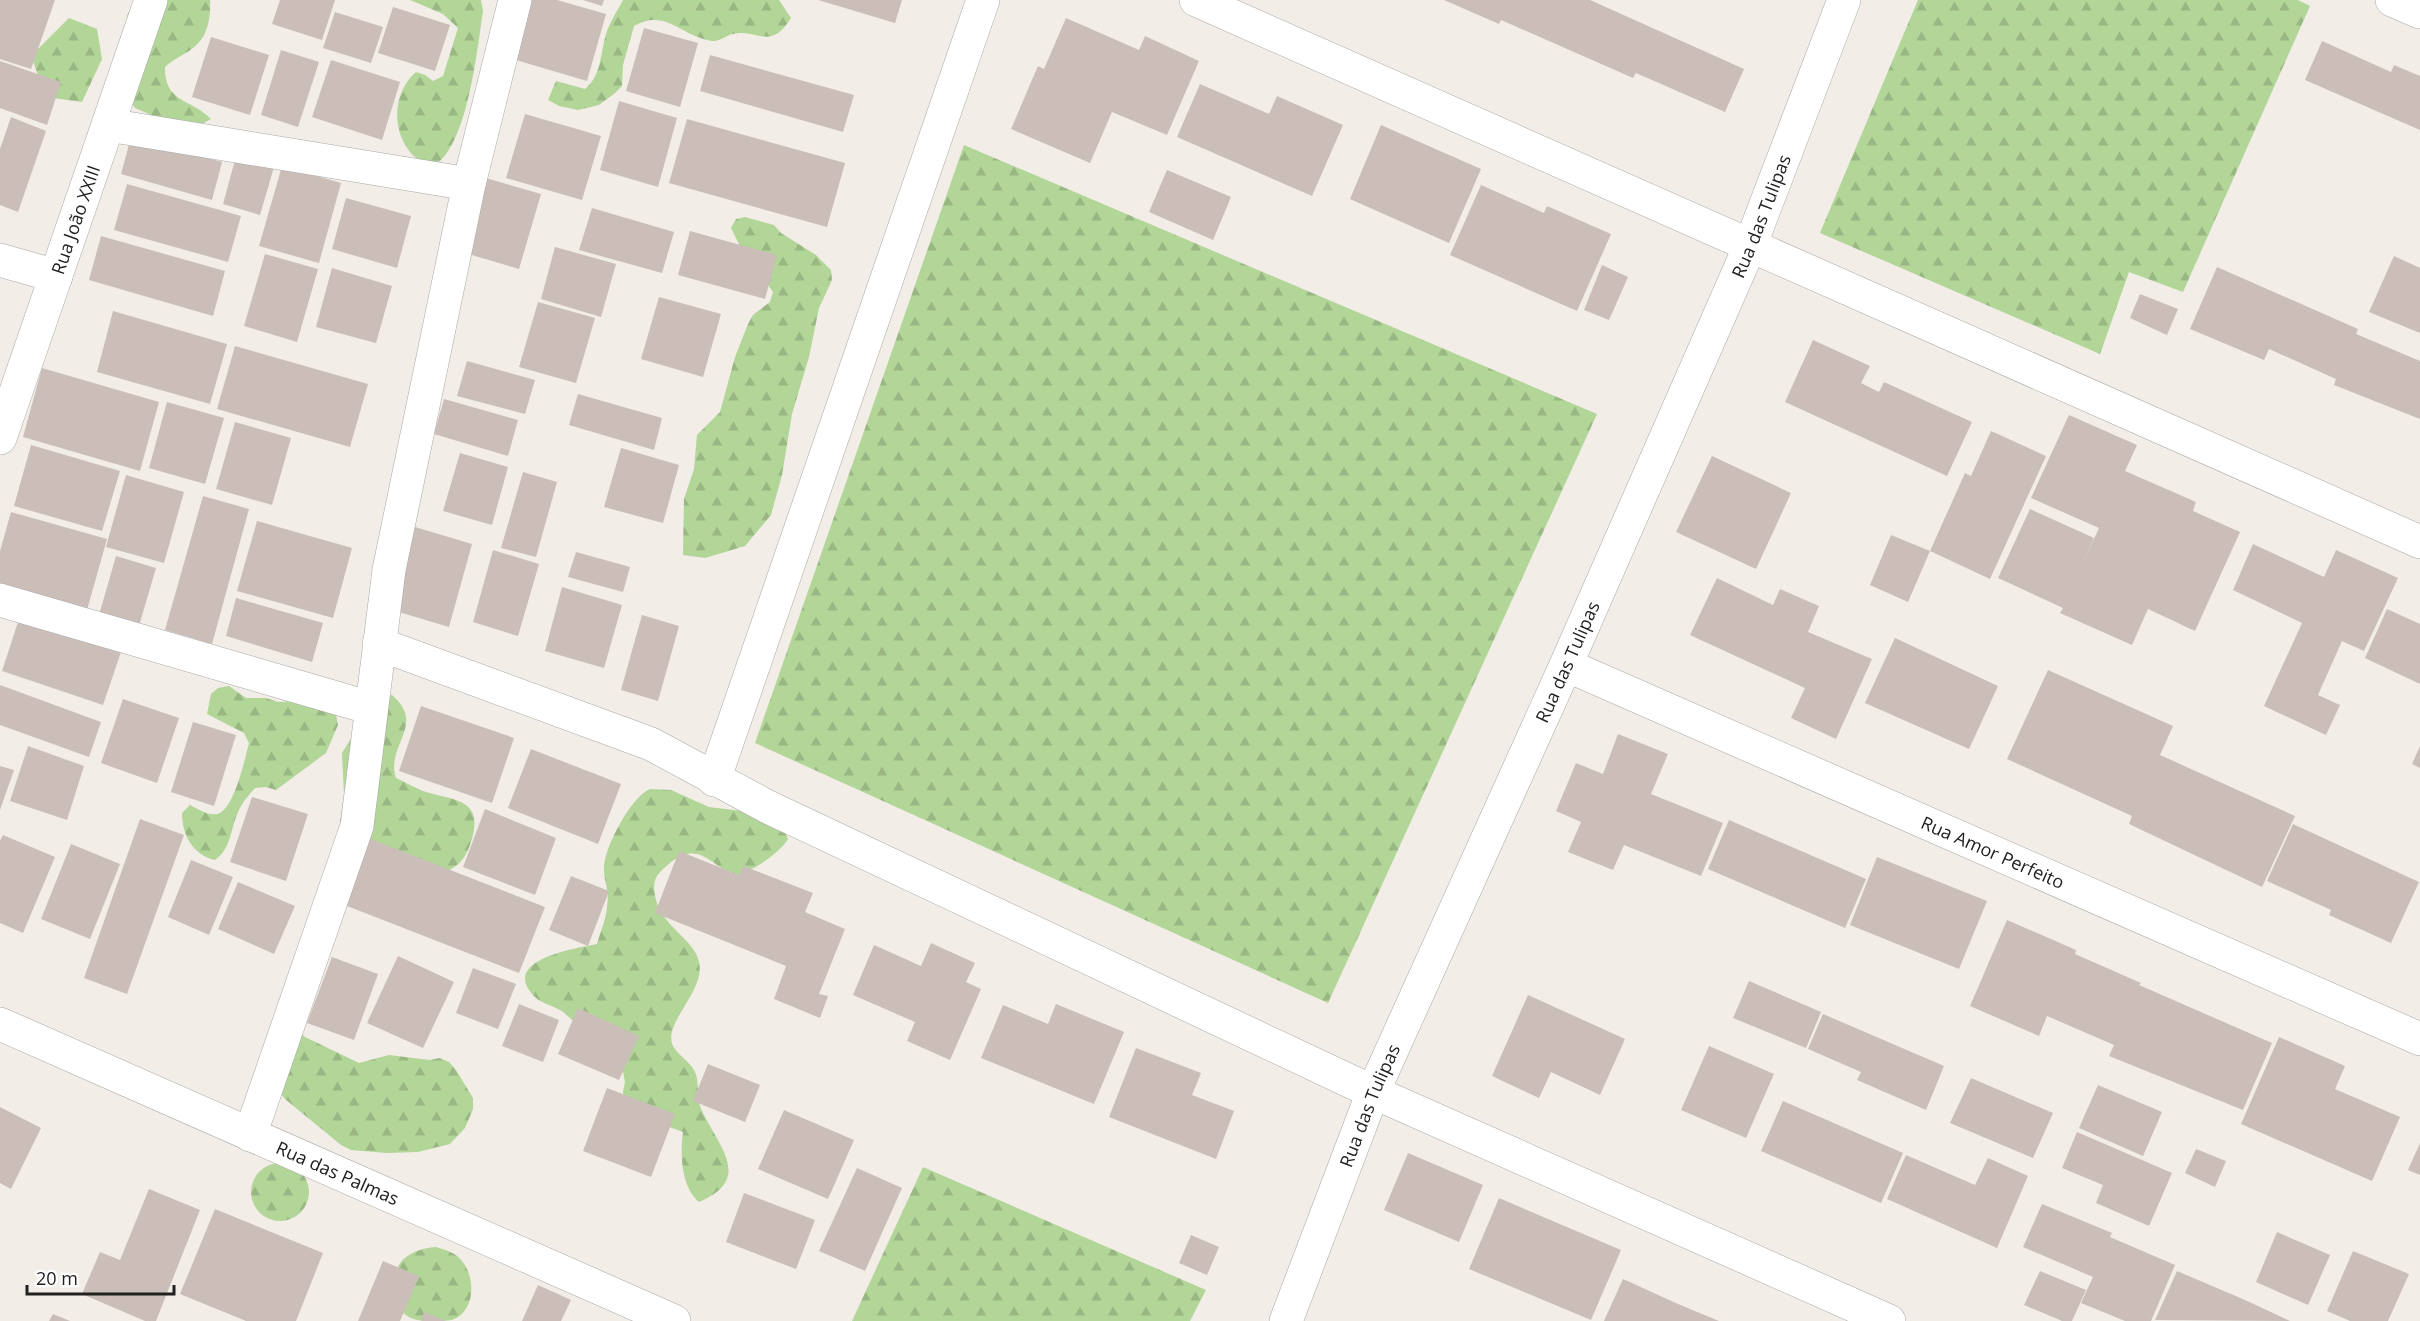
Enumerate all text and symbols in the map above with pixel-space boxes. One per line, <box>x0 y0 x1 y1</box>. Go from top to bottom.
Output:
street label: Rua das Tulipas <box>1726 151 1796 282</box>
street label: Rua João XXIII <box>45 162 105 277</box>
street label: Rua das Tulipas <box>1530 597 1605 726</box>
street label: Rua Amor Perfeito <box>1917 810 2068 894</box>
street label: Rua das Tulipas <box>1334 1040 1405 1170</box>
street label: Rua das Palmas <box>273 1135 403 1210</box>
scale bar <box>27 1258 174 1296</box>
text: 20 m <box>36 1266 78 1290</box>

